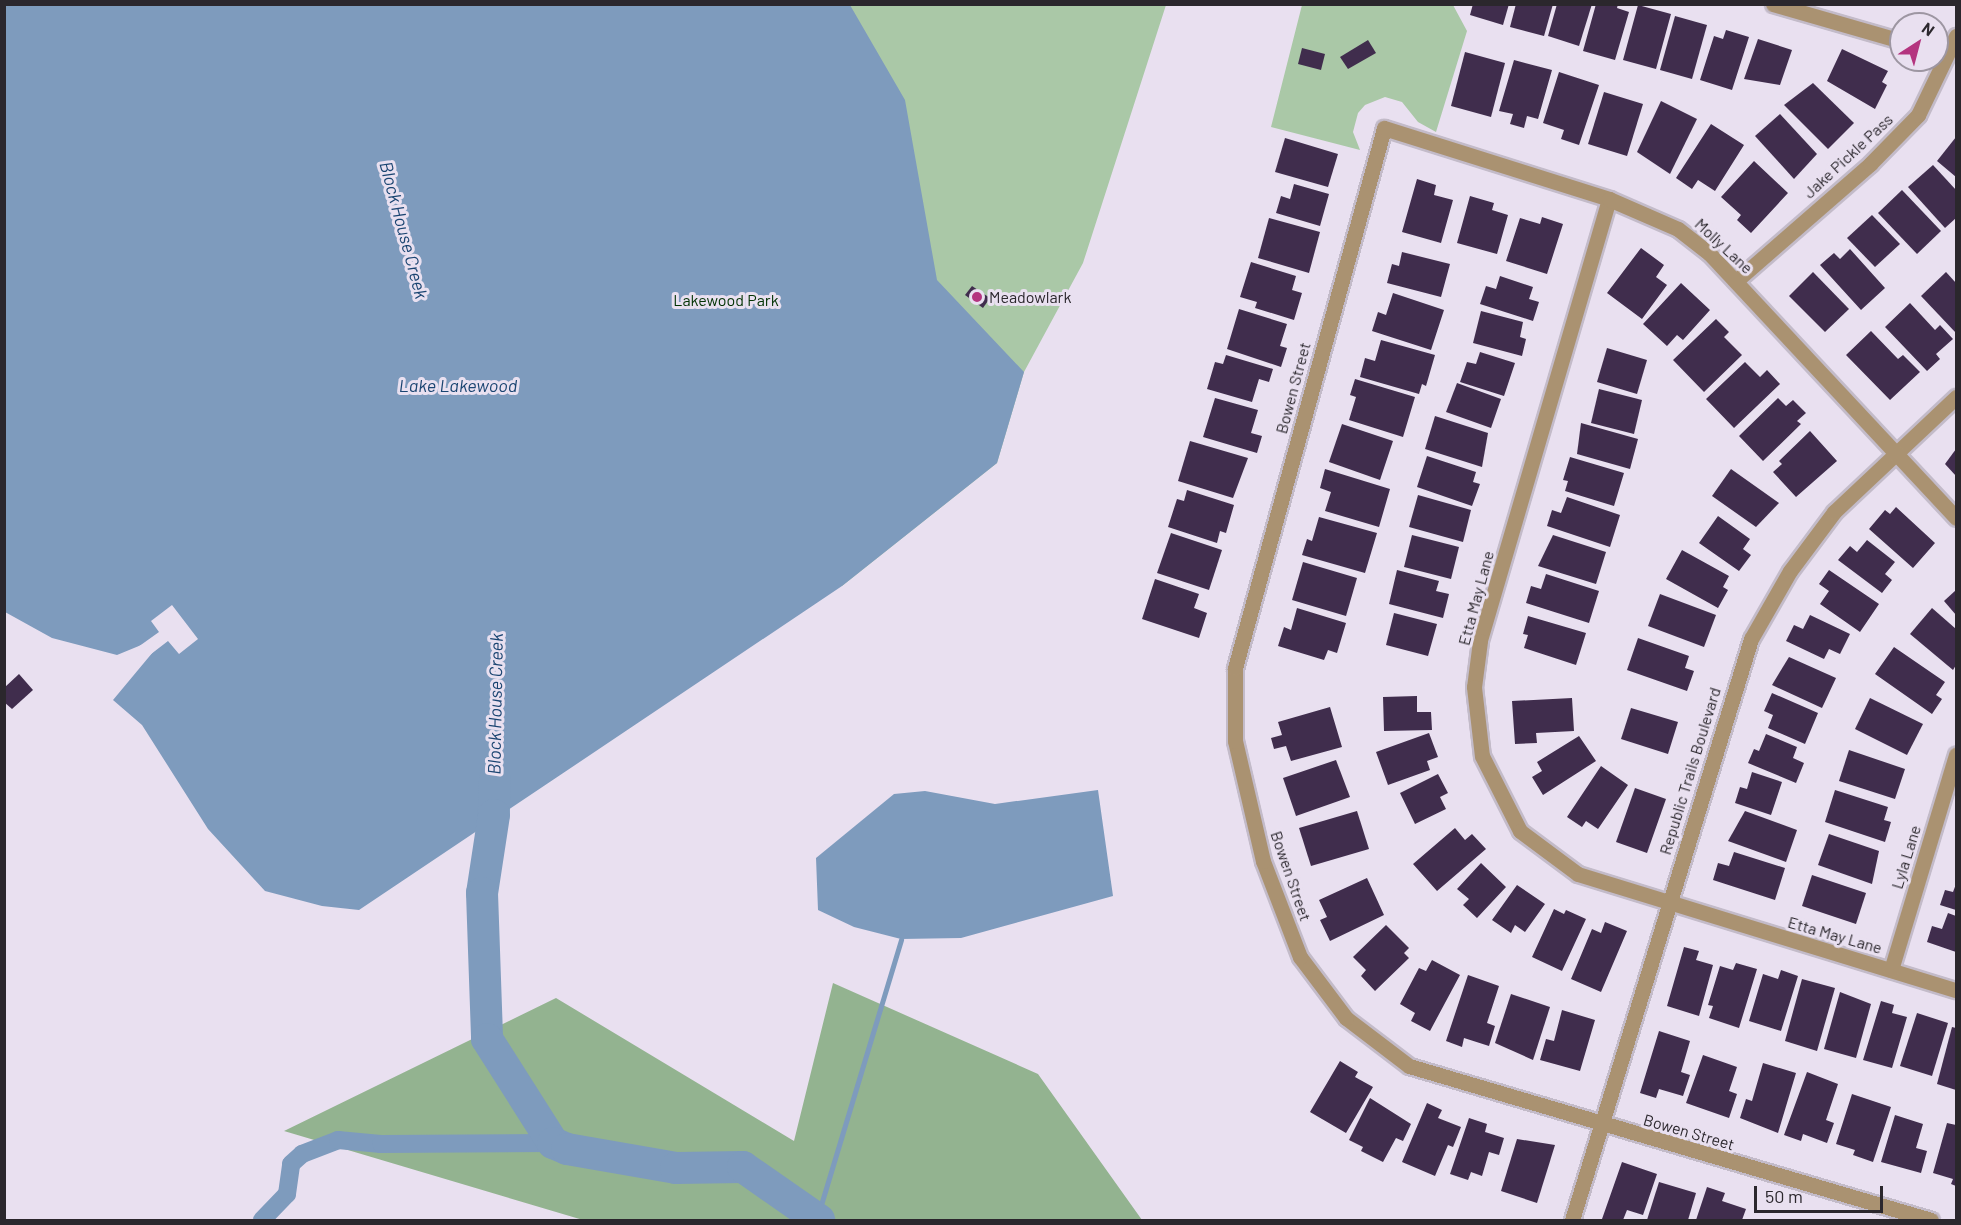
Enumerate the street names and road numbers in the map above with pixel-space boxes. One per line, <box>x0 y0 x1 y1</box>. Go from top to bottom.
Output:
street label: Jake Pickle Pass <box>1799 110 1897 202</box>
street label: Molly Lane <box>1691 214 1757 278</box>
street label: Bowen Street <box>1272 340 1314 436</box>
street label: Etta May Lane <box>1454 549 1498 647</box>
street label: Republic Trails Boulevard <box>1655 685 1725 857</box>
street label: Lyla Lane <box>1887 823 1925 891</box>
street label: Bowen Street <box>1267 829 1315 923</box>
street label: Etta May Lane <box>1786 912 1884 958</box>
street label: Bowen Street <box>1641 1110 1737 1154</box>

